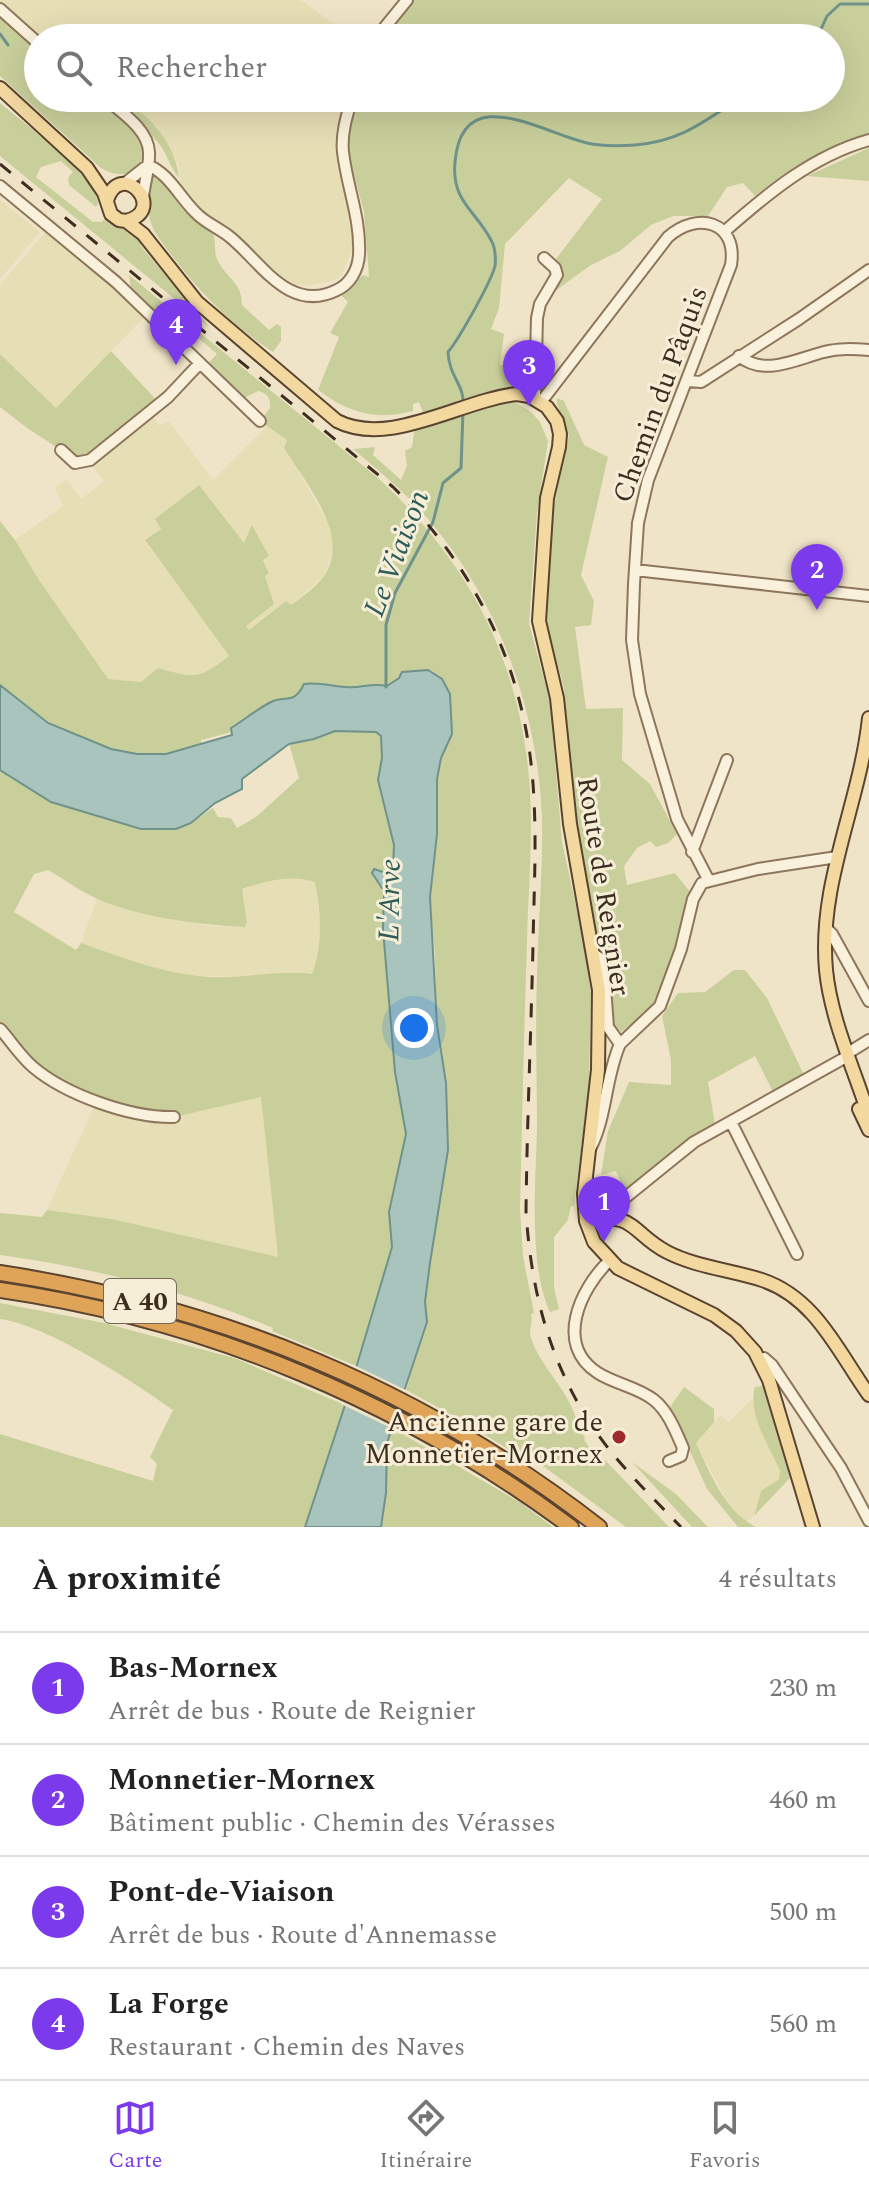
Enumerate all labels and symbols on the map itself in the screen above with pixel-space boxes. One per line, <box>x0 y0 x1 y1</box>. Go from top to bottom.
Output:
street label: Chemin du Pâquis <box>601 280 720 509</box>
pin: 4 <box>150 299 202 365</box>
pin: 3 <box>503 340 555 406</box>
water label: Le Viaison <box>352 483 442 623</box>
pin: 2 <box>791 544 843 610</box>
street label: Route de Reignier <box>565 774 642 999</box>
water label: L'Arve <box>366 858 414 942</box>
your location <box>394 1008 434 1048</box>
pin: 1 <box>578 1176 630 1242</box>
road number: A 40 <box>104 1279 176 1323</box>
place label: Ancienne gare de Monnetier-Mornex <box>365 1401 603 1476</box>
marker: Ancienne gare de Monnetier-Mornex <box>610 1428 628 1446</box>

